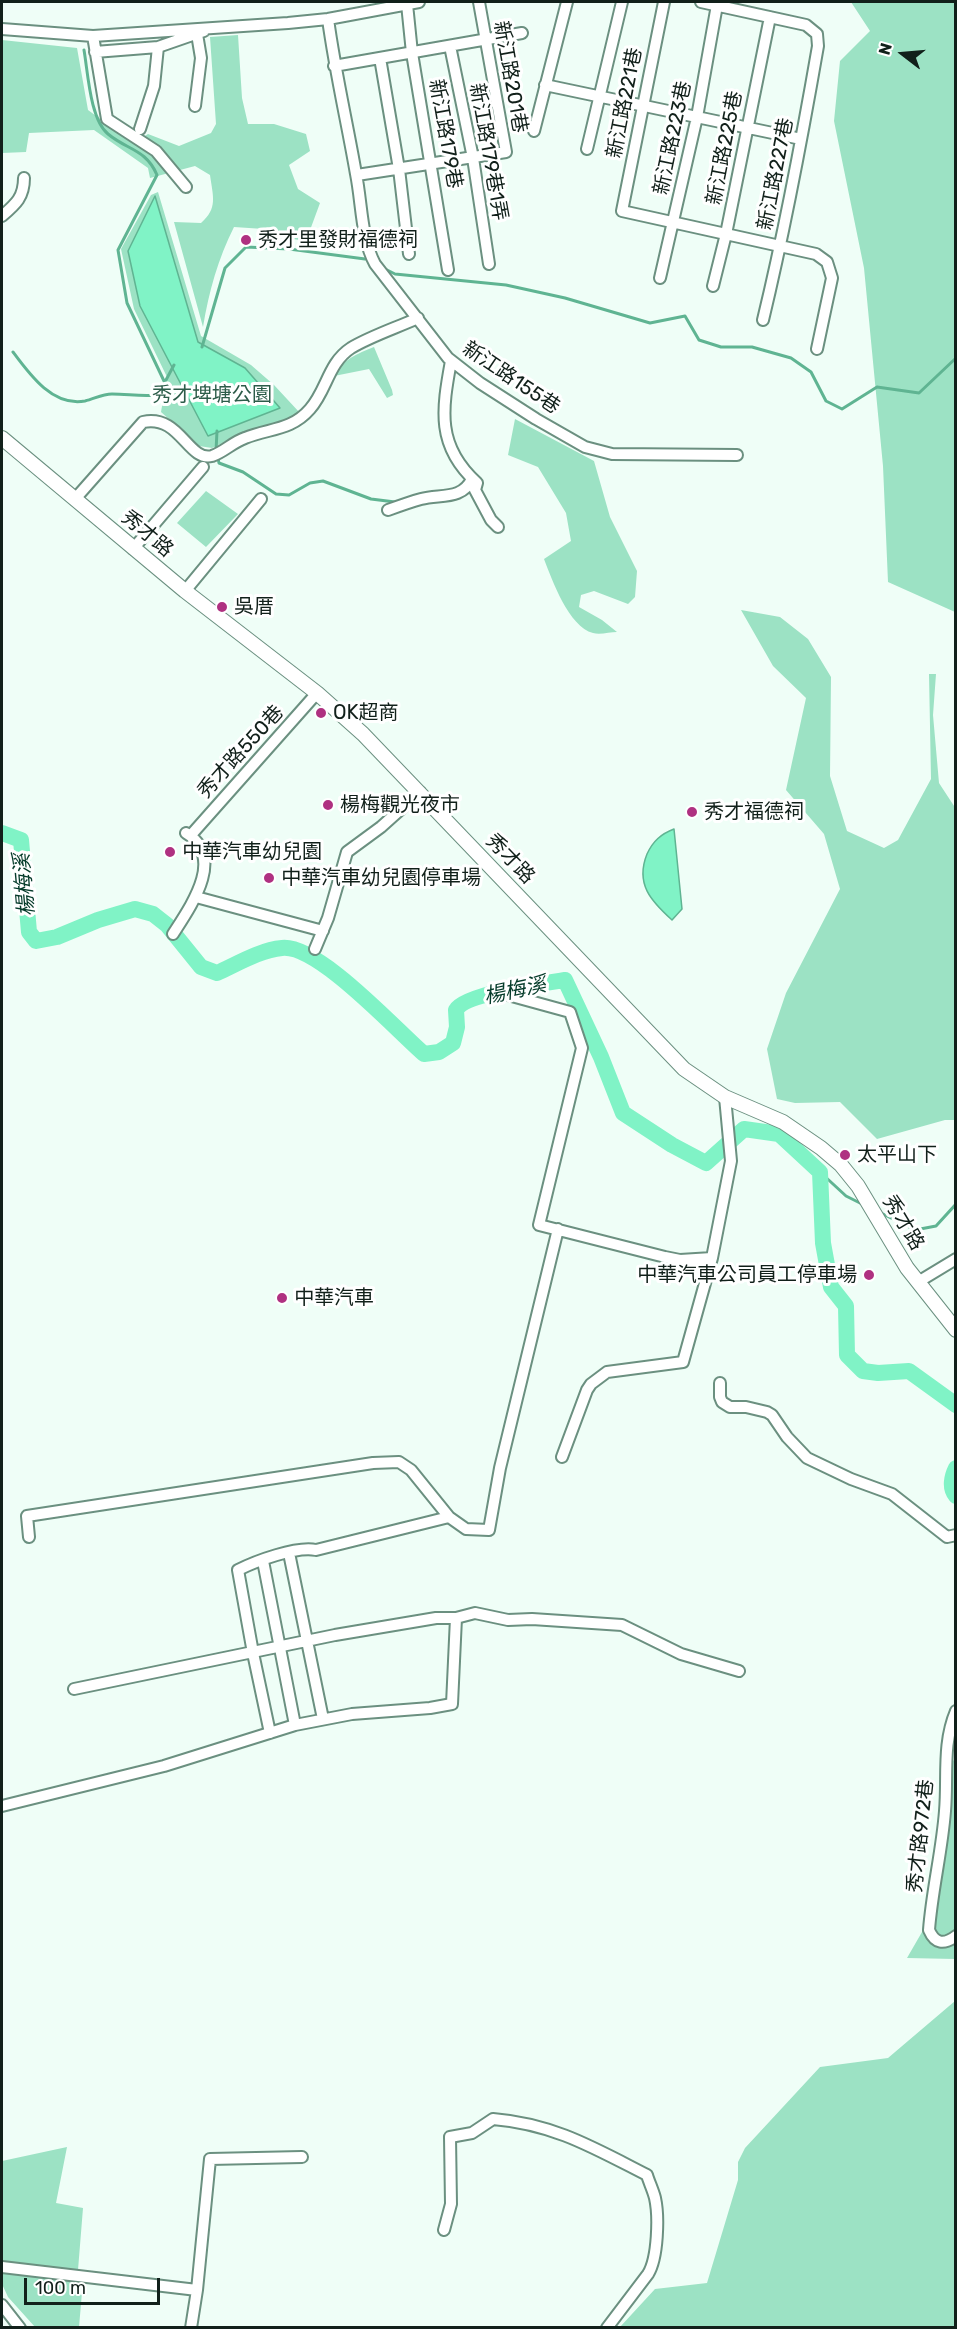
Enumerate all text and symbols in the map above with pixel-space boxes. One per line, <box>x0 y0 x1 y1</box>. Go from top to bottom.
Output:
street label: 新江路201巷 <box>488 19 532 135</box>
north arrow <box>873 24 933 84</box>
text: N <box>874 41 896 57</box>
street label: 新江路221巷 <box>603 46 647 160</box>
street label: 新江路179巷 <box>424 77 466 191</box>
street label: 新江路223巷 <box>649 79 697 197</box>
street label: 新江路179巷1弄 <box>464 81 512 223</box>
street label: 新江路225巷 <box>702 89 748 207</box>
street label: 新江路227巷 <box>753 116 799 232</box>
place label: 秀才里發財福德祠 <box>258 228 418 252</box>
marker: 秀才里發財福德祠 <box>239 233 253 247</box>
street label: 新江路155巷 <box>458 337 564 419</box>
park label: 秀才埤塘公園 <box>152 383 272 407</box>
street label: 秀才路 <box>116 506 178 562</box>
place label: 吳厝 <box>234 595 274 619</box>
marker: 吳厝 <box>215 600 229 614</box>
street label: 秀才路550巷 <box>193 701 289 803</box>
place label: OK超商 <box>333 701 399 725</box>
marker: OK超商 <box>314 706 328 720</box>
place label: 楊梅觀光夜市 <box>340 793 460 817</box>
marker: 楊梅觀光夜市 <box>321 798 335 812</box>
place label: 秀才福德祠 <box>704 800 804 824</box>
marker: 秀才福德祠 <box>685 805 699 819</box>
street label: 秀才路 <box>481 829 539 889</box>
place label: 中華汽車幼兒園 <box>182 840 322 864</box>
marker: 中華汽車幼兒園 <box>163 845 177 859</box>
water label: 楊梅溪 <box>10 853 40 917</box>
place label: 中華汽車幼兒園停車場 <box>281 866 481 890</box>
marker: 中華汽車幼兒園停車場 <box>262 871 276 885</box>
water label: 楊梅溪 <box>482 972 548 1010</box>
place label: 太平山下 <box>857 1143 937 1167</box>
marker: 太平山下 <box>838 1148 852 1162</box>
street label: 秀才路 <box>877 1191 929 1255</box>
place label: 中華汽車公司員工停車場 <box>637 1263 857 1287</box>
marker: 中華汽車公司員工停車場 <box>862 1268 876 1282</box>
place label: 中華汽車 <box>294 1286 374 1310</box>
marker: 中華汽車 <box>275 1291 289 1305</box>
street label: 秀才路972巷 <box>903 1778 939 1894</box>
scale bar <box>27 2266 164 2304</box>
text: 100 m <box>35 2277 86 2299</box>

